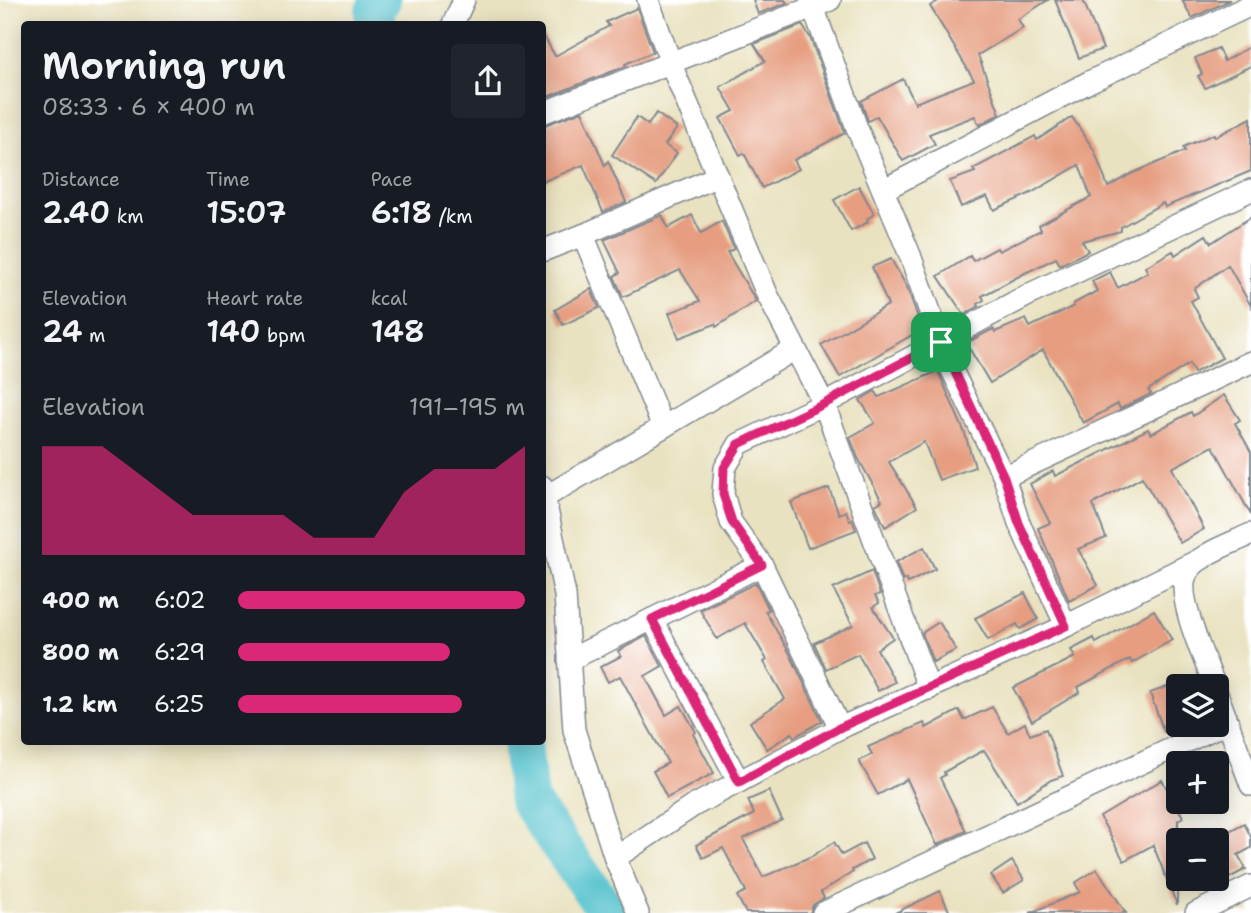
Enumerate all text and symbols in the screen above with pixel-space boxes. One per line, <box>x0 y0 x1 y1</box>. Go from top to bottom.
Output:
text: Morning run <box>42 40 286 91</box>
button: share <box>451 44 525 118</box>
text: 08:33 · 6 × 400 m <box>42 92 255 122</box>
text: Distance <box>42 167 120 192</box>
text: Time <box>206 167 250 192</box>
text: Pace <box>371 167 412 192</box>
text: 2.40 <box>42 192 110 233</box>
text: 15:07 <box>206 192 287 233</box>
text: 6:18 <box>371 192 432 233</box>
text: km <box>110 204 144 229</box>
text: /km <box>432 204 473 229</box>
text: Elevation <box>42 286 127 311</box>
text: Heart rate <box>206 286 303 311</box>
text: kcal <box>371 286 408 311</box>
text: 24 <box>42 311 83 352</box>
text: 140 <box>206 311 261 352</box>
text: 148 <box>371 311 425 352</box>
pin <box>911 312 971 372</box>
text: m <box>83 323 105 348</box>
text: bpm <box>261 323 305 348</box>
icon: arrive <box>922 323 960 361</box>
text: Elevation <box>42 392 145 422</box>
text: 191–195 m <box>409 392 525 422</box>
text: 400 m <box>42 585 119 615</box>
text: 6:02 <box>154 585 206 615</box>
text: 800 m <box>42 637 119 667</box>
text: 6:29 <box>154 637 205 667</box>
map controls <box>1166 674 1229 891</box>
button: layers <box>1166 674 1229 737</box>
text: 1.2 km <box>42 689 118 719</box>
text: 6:25 <box>154 689 204 719</box>
button: + <box>1166 751 1229 814</box>
button: − <box>1166 828 1229 891</box>

